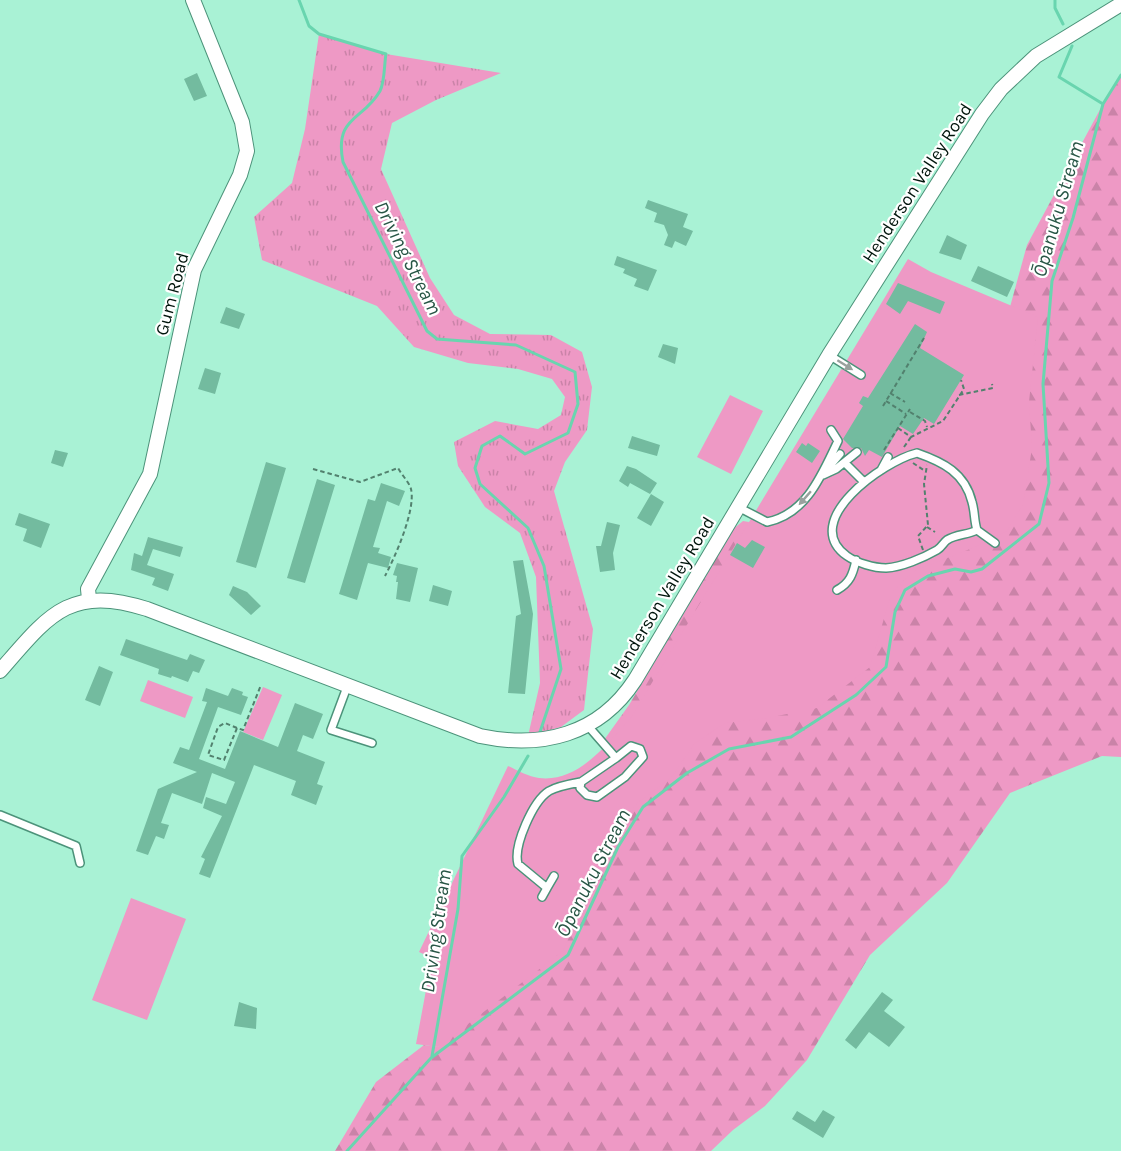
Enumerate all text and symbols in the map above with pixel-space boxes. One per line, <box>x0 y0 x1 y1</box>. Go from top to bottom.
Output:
street label: Henderson Valley Road <box>857 99 977 267</box>
water label: Ōpanuku Stream <box>1028 138 1088 280</box>
water label: Driving Stream <box>369 197 447 319</box>
street label: Gum Road <box>150 250 194 338</box>
one-way arrow <box>837 359 853 370</box>
one-way arrow <box>799 490 812 505</box>
street label: Henderson Valley Road <box>605 513 719 683</box>
water label: Ōpanuku Stream <box>551 805 635 941</box>
water label: Driving Stream <box>416 868 456 994</box>

